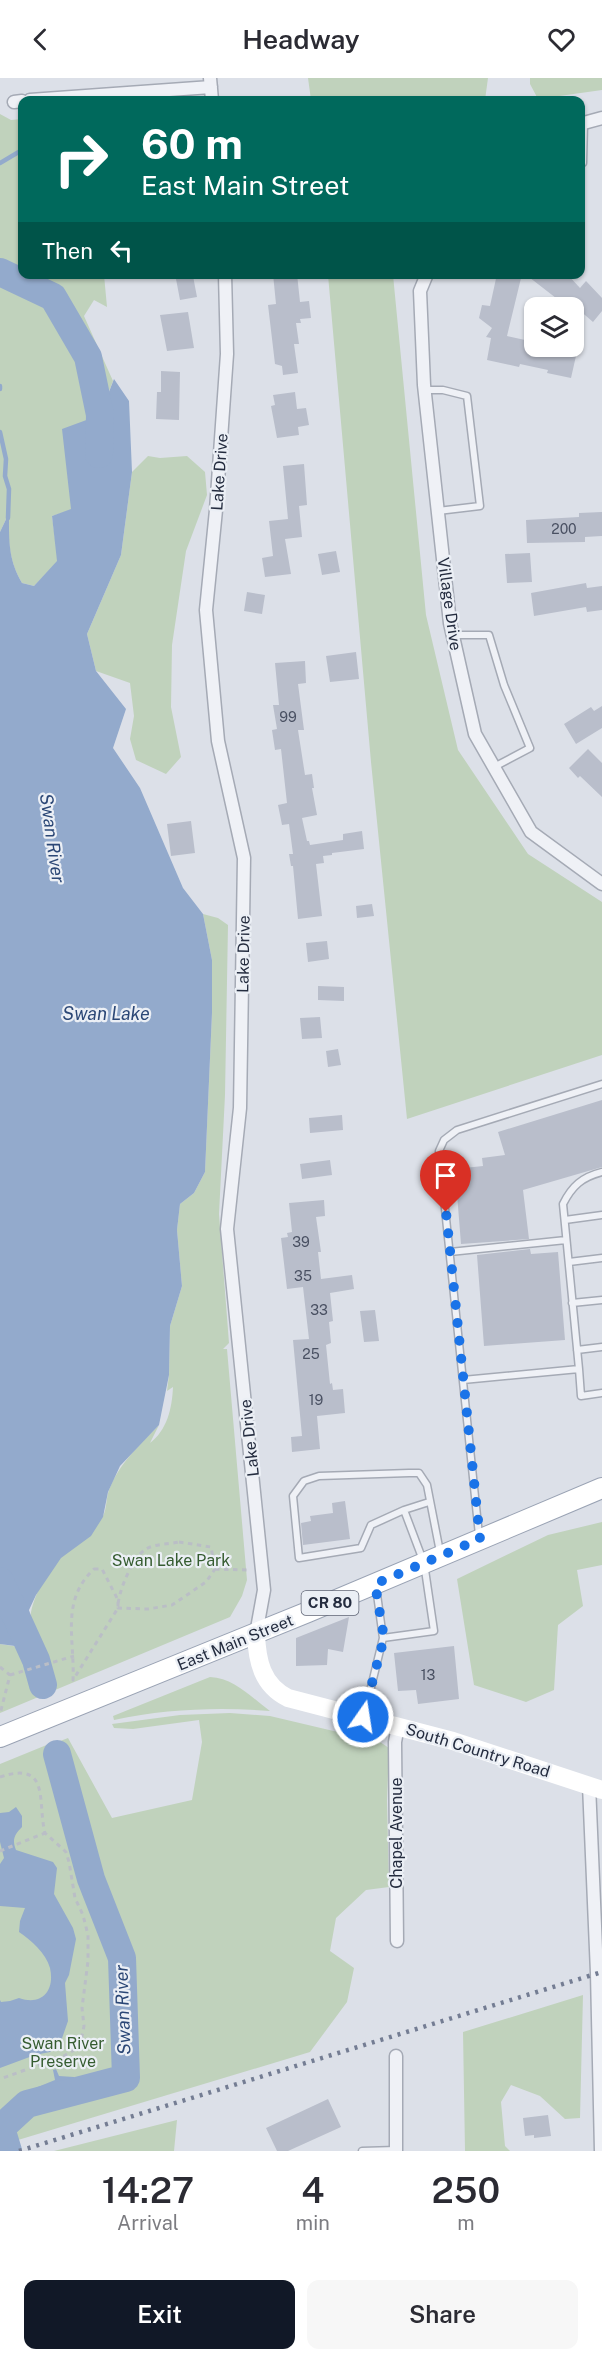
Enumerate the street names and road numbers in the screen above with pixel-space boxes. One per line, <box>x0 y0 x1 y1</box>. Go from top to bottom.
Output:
street label: Lake Drive <box>207 433 232 511</box>
street label: Village Drive <box>434 556 465 652</box>
street label: Lake Drive <box>233 915 254 993</box>
street label: Lake Drive <box>236 1398 263 1478</box>
road number: CR 80 <box>302 1591 358 1615</box>
street label: East Main Street <box>174 1611 296 1674</box>
street label: South Country Road <box>404 1720 552 1781</box>
street label: Chapel Avenue <box>387 1777 406 1889</box>

